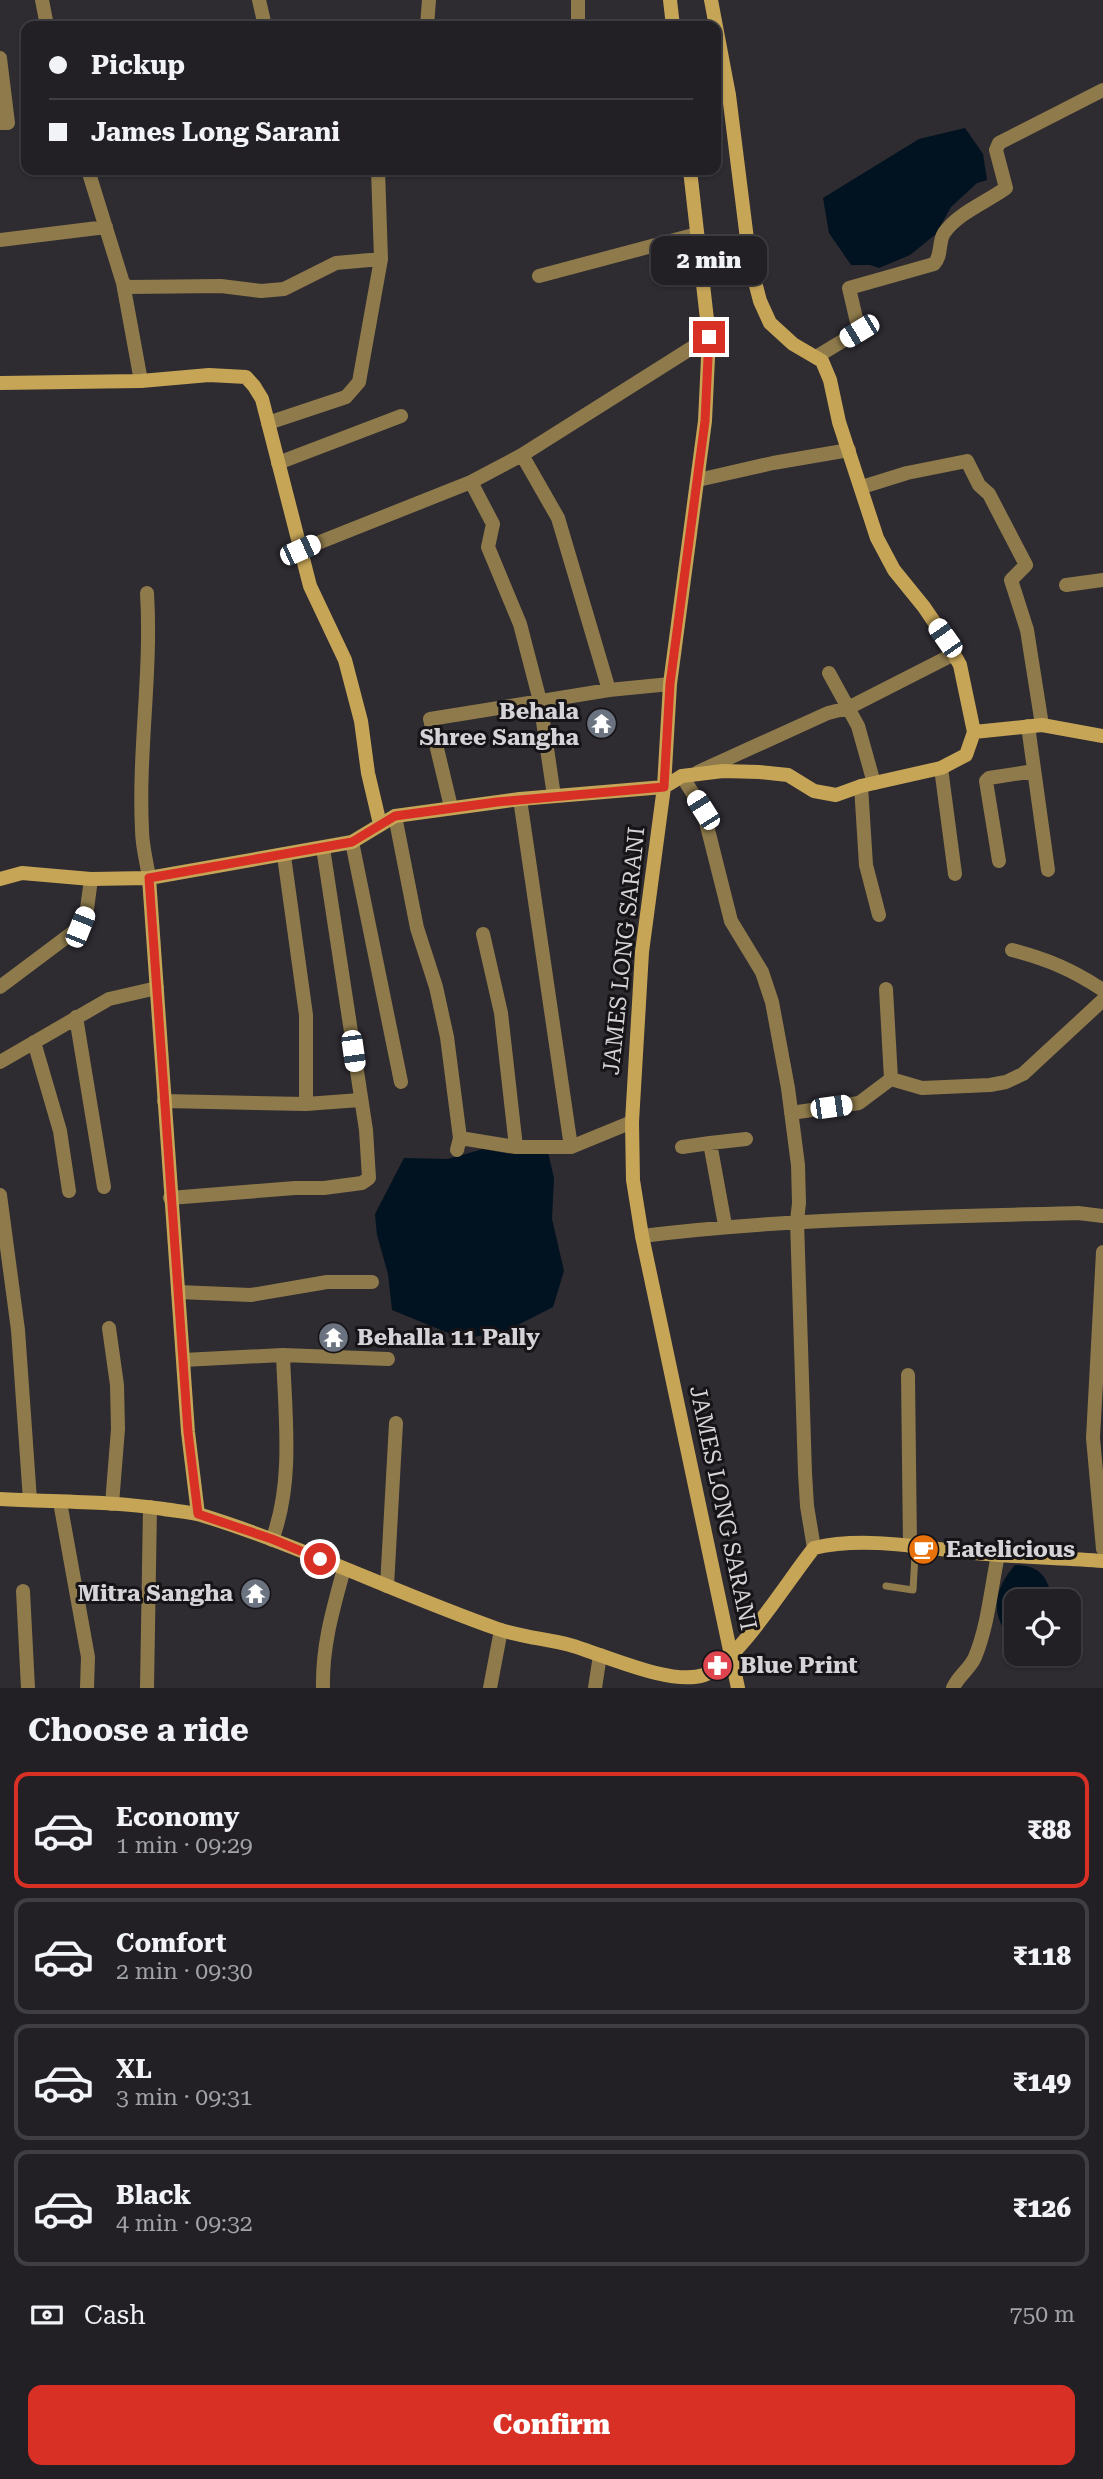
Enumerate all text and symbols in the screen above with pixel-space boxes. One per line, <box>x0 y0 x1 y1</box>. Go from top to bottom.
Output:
text: Pickup <box>91 50 185 80</box>
text: James Long Sarani <box>91 117 340 147</box>
callout: 2 min <box>651 236 767 284</box>
text: 2 min <box>677 247 741 274</box>
car <box>836 311 883 351</box>
route end <box>693 321 725 353</box>
car <box>277 532 324 568</box>
car <box>925 615 966 661</box>
place label: Behala Shree Sangha <box>419 698 579 751</box>
temple icon: Behala Shree Sangha <box>585 707 619 741</box>
car <box>683 787 724 833</box>
street label: JAMES LONG SARANI <box>598 826 650 1076</box>
car <box>63 904 98 950</box>
car <box>340 1029 367 1073</box>
car <box>809 1094 854 1120</box>
temple icon: Behalla 11 Pally <box>317 1320 351 1354</box>
place label: Behalla 11 Pally <box>357 1324 540 1351</box>
street label: JAMES LONG SARANI <box>684 1383 762 1633</box>
cafe icon: Eatelicious <box>906 1532 940 1566</box>
place label: Eatelicious <box>946 1536 1075 1563</box>
route start <box>304 1543 336 1575</box>
temple icon: Mitra Sangha <box>239 1576 273 1610</box>
place label: Mitra Sangha <box>78 1580 233 1607</box>
map controls <box>1004 1589 1081 1666</box>
button: locate <box>1004 1589 1081 1666</box>
pharmacy icon: Blue Print <box>700 1648 734 1682</box>
place label: Blue Print <box>740 1652 858 1679</box>
text: Choose a ride <box>28 1711 249 1749</box>
icon: car <box>32 1799 95 1862</box>
text: Economy <box>116 1802 239 1832</box>
text: ₹88 <box>1027 1815 1071 1845</box>
text: 1 min · 09:29 <box>116 1832 253 1859</box>
icon: car <box>32 1925 95 1988</box>
text: Comfort <box>116 1928 226 1958</box>
text: ₹118 <box>1013 1941 1071 1971</box>
text: 2 min · 09:30 <box>116 1958 253 1985</box>
icon: car <box>32 2051 95 2114</box>
text: XL <box>116 2054 152 2084</box>
text: ₹149 <box>1013 2067 1071 2097</box>
text: 3 min · 09:31 <box>116 2084 253 2111</box>
icon: car <box>32 2177 95 2240</box>
text: Black <box>116 2180 191 2210</box>
text: ₹126 <box>1013 2193 1071 2223</box>
text: 4 min · 09:32 <box>116 2210 253 2237</box>
icon: cash <box>28 2296 66 2334</box>
text: Cash <box>84 2300 146 2330</box>
text: 750 m <box>1010 2301 1075 2328</box>
button: Confirm <box>28 2385 1075 2465</box>

